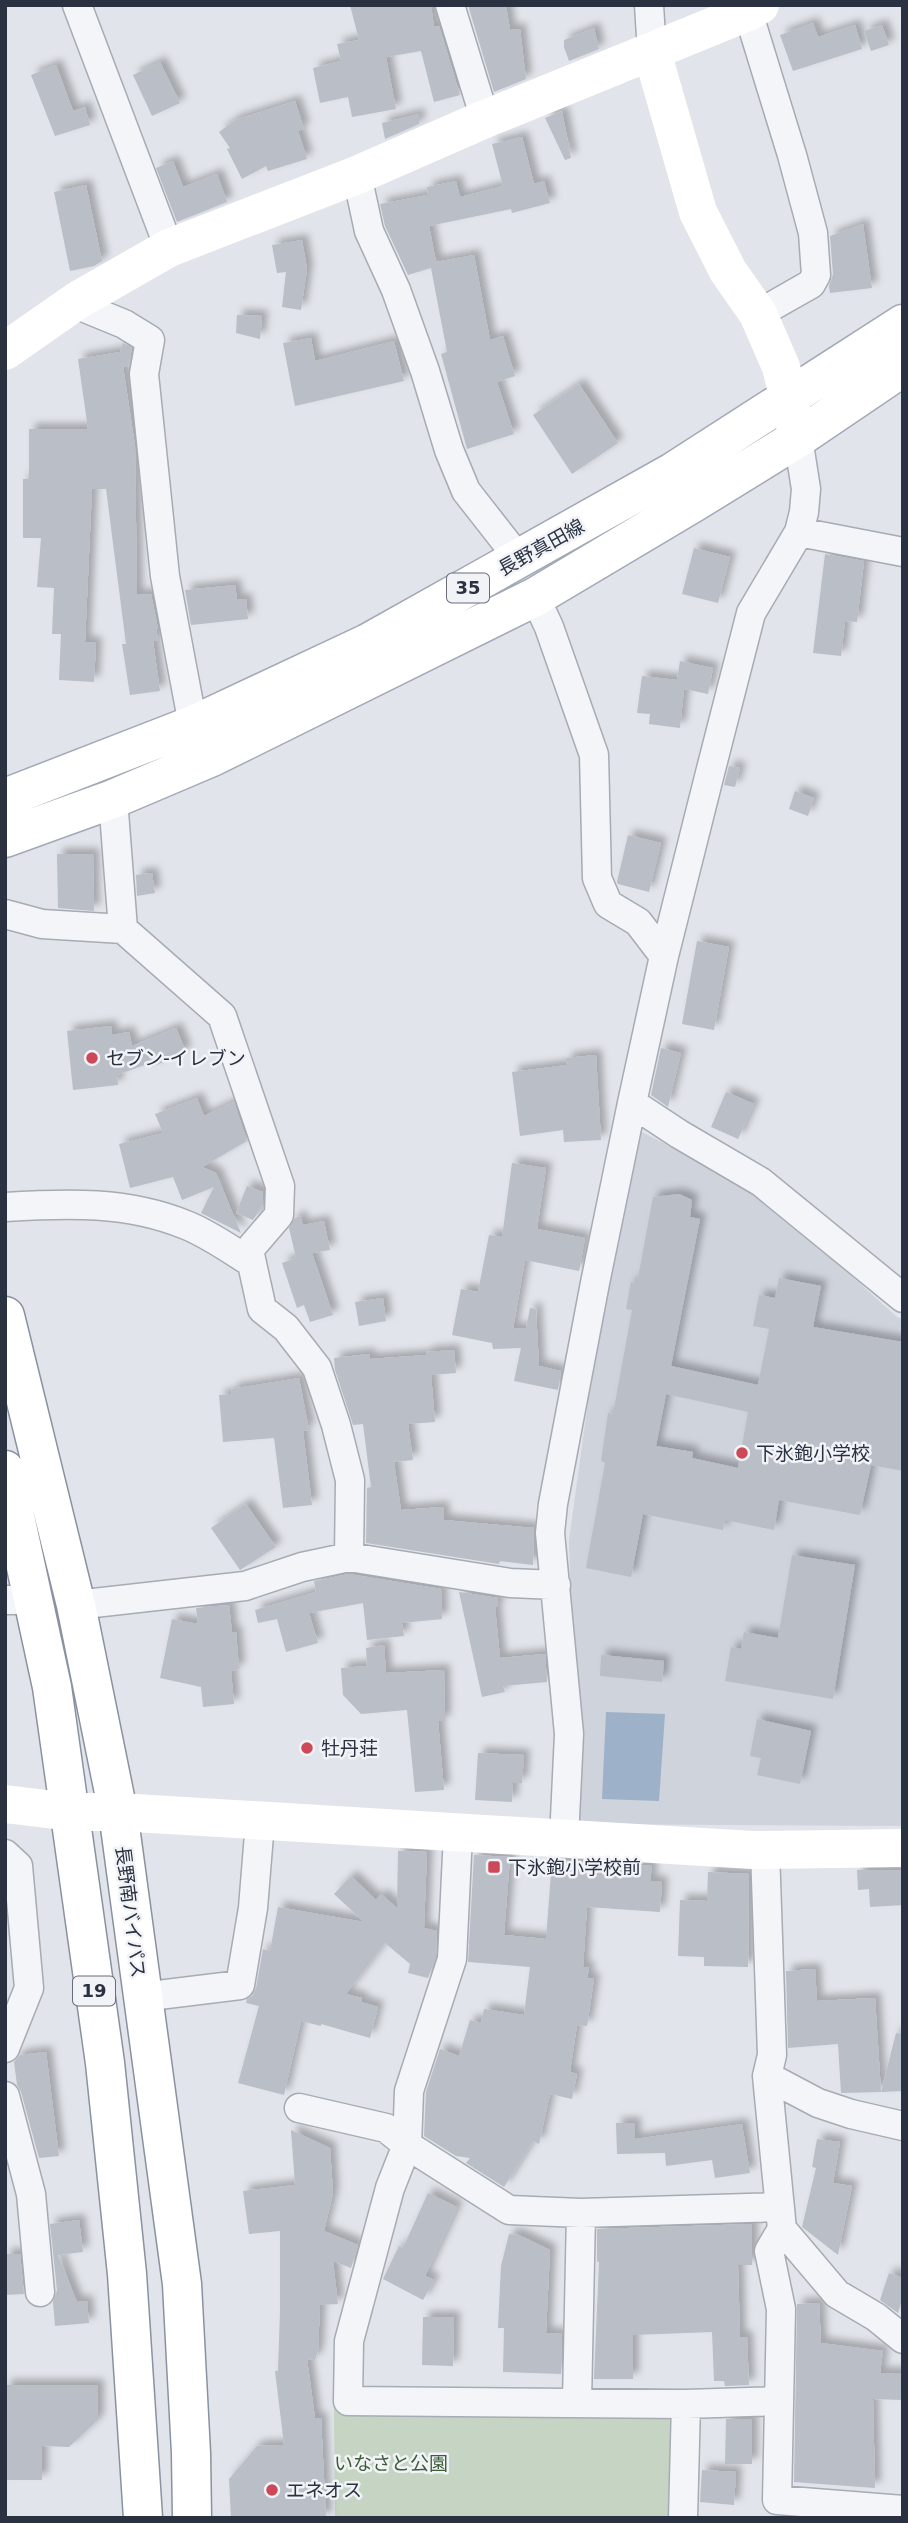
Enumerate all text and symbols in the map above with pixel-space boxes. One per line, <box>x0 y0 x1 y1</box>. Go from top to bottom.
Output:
street label: 長野真田線 <box>494 514 588 580</box>
road number: 35 <box>447 574 489 602</box>
place label: セブン-イレブン <box>106 1047 246 1069</box>
marker: セブン-イレブン <box>84 1050 100 1066</box>
place label: 下氷鉋小学校 <box>756 1442 870 1464</box>
marker: 下氷鉋小学校 <box>734 1445 750 1461</box>
place label: 牡丹荘 <box>321 1737 378 1759</box>
marker: 牡丹荘 <box>299 1740 315 1756</box>
street label: 長野南バイパス <box>112 1845 150 1979</box>
place label: 下氷鉋小学校前 <box>508 1856 641 1878</box>
marker: 下氷鉋小学校前 <box>486 1859 502 1875</box>
road number: 19 <box>73 1977 115 2006</box>
park label: いなさと公園 <box>334 2452 448 2474</box>
place label: エネオス <box>286 2479 362 2501</box>
marker: エネオス <box>264 2482 280 2498</box>

